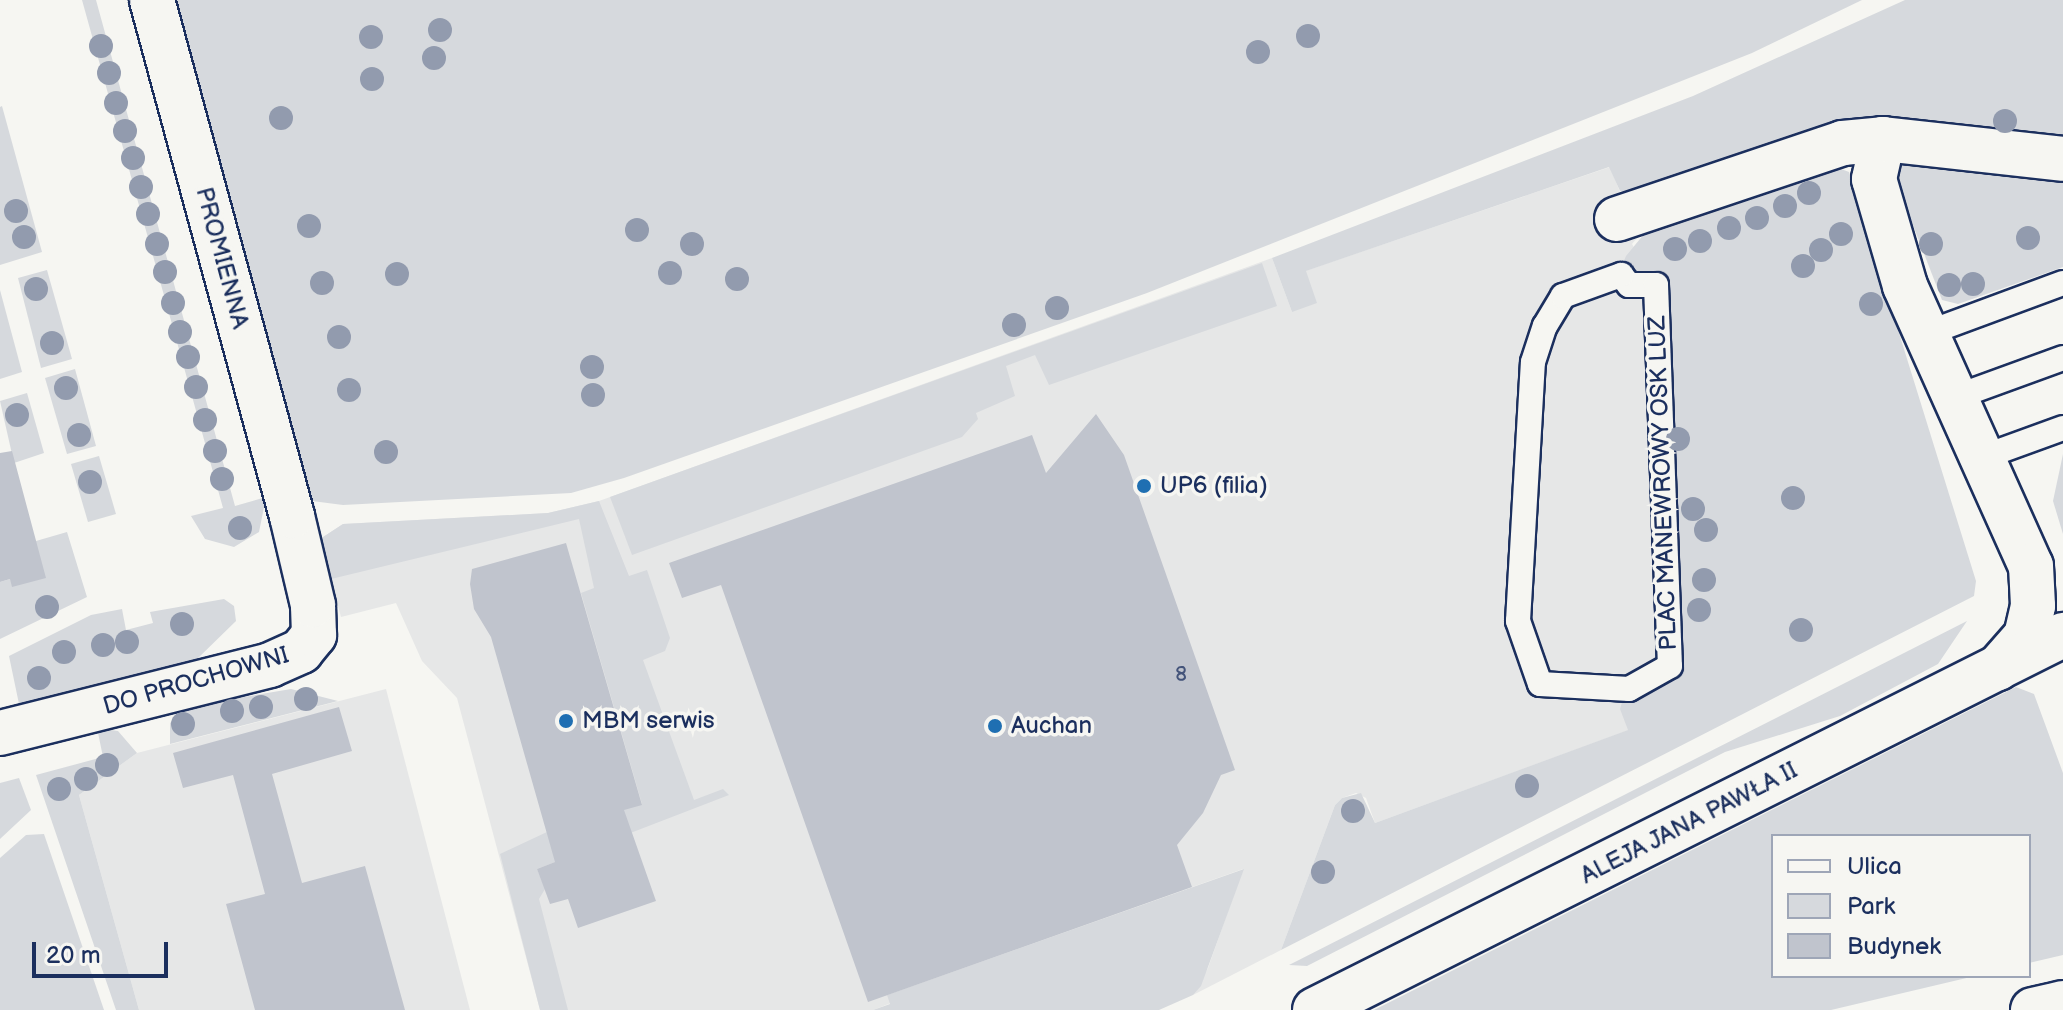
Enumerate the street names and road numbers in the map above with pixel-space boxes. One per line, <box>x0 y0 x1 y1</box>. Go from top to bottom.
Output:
street label: PROMIENNA <box>189 184 255 332</box>
street label: PLAC MANEWROWY OSK LUZ <box>1643 315 1683 651</box>
street label: DO PROCHOWNI <box>100 641 292 721</box>
street label: ALEJA JANA PAWŁA II <box>1575 756 1803 890</box>

